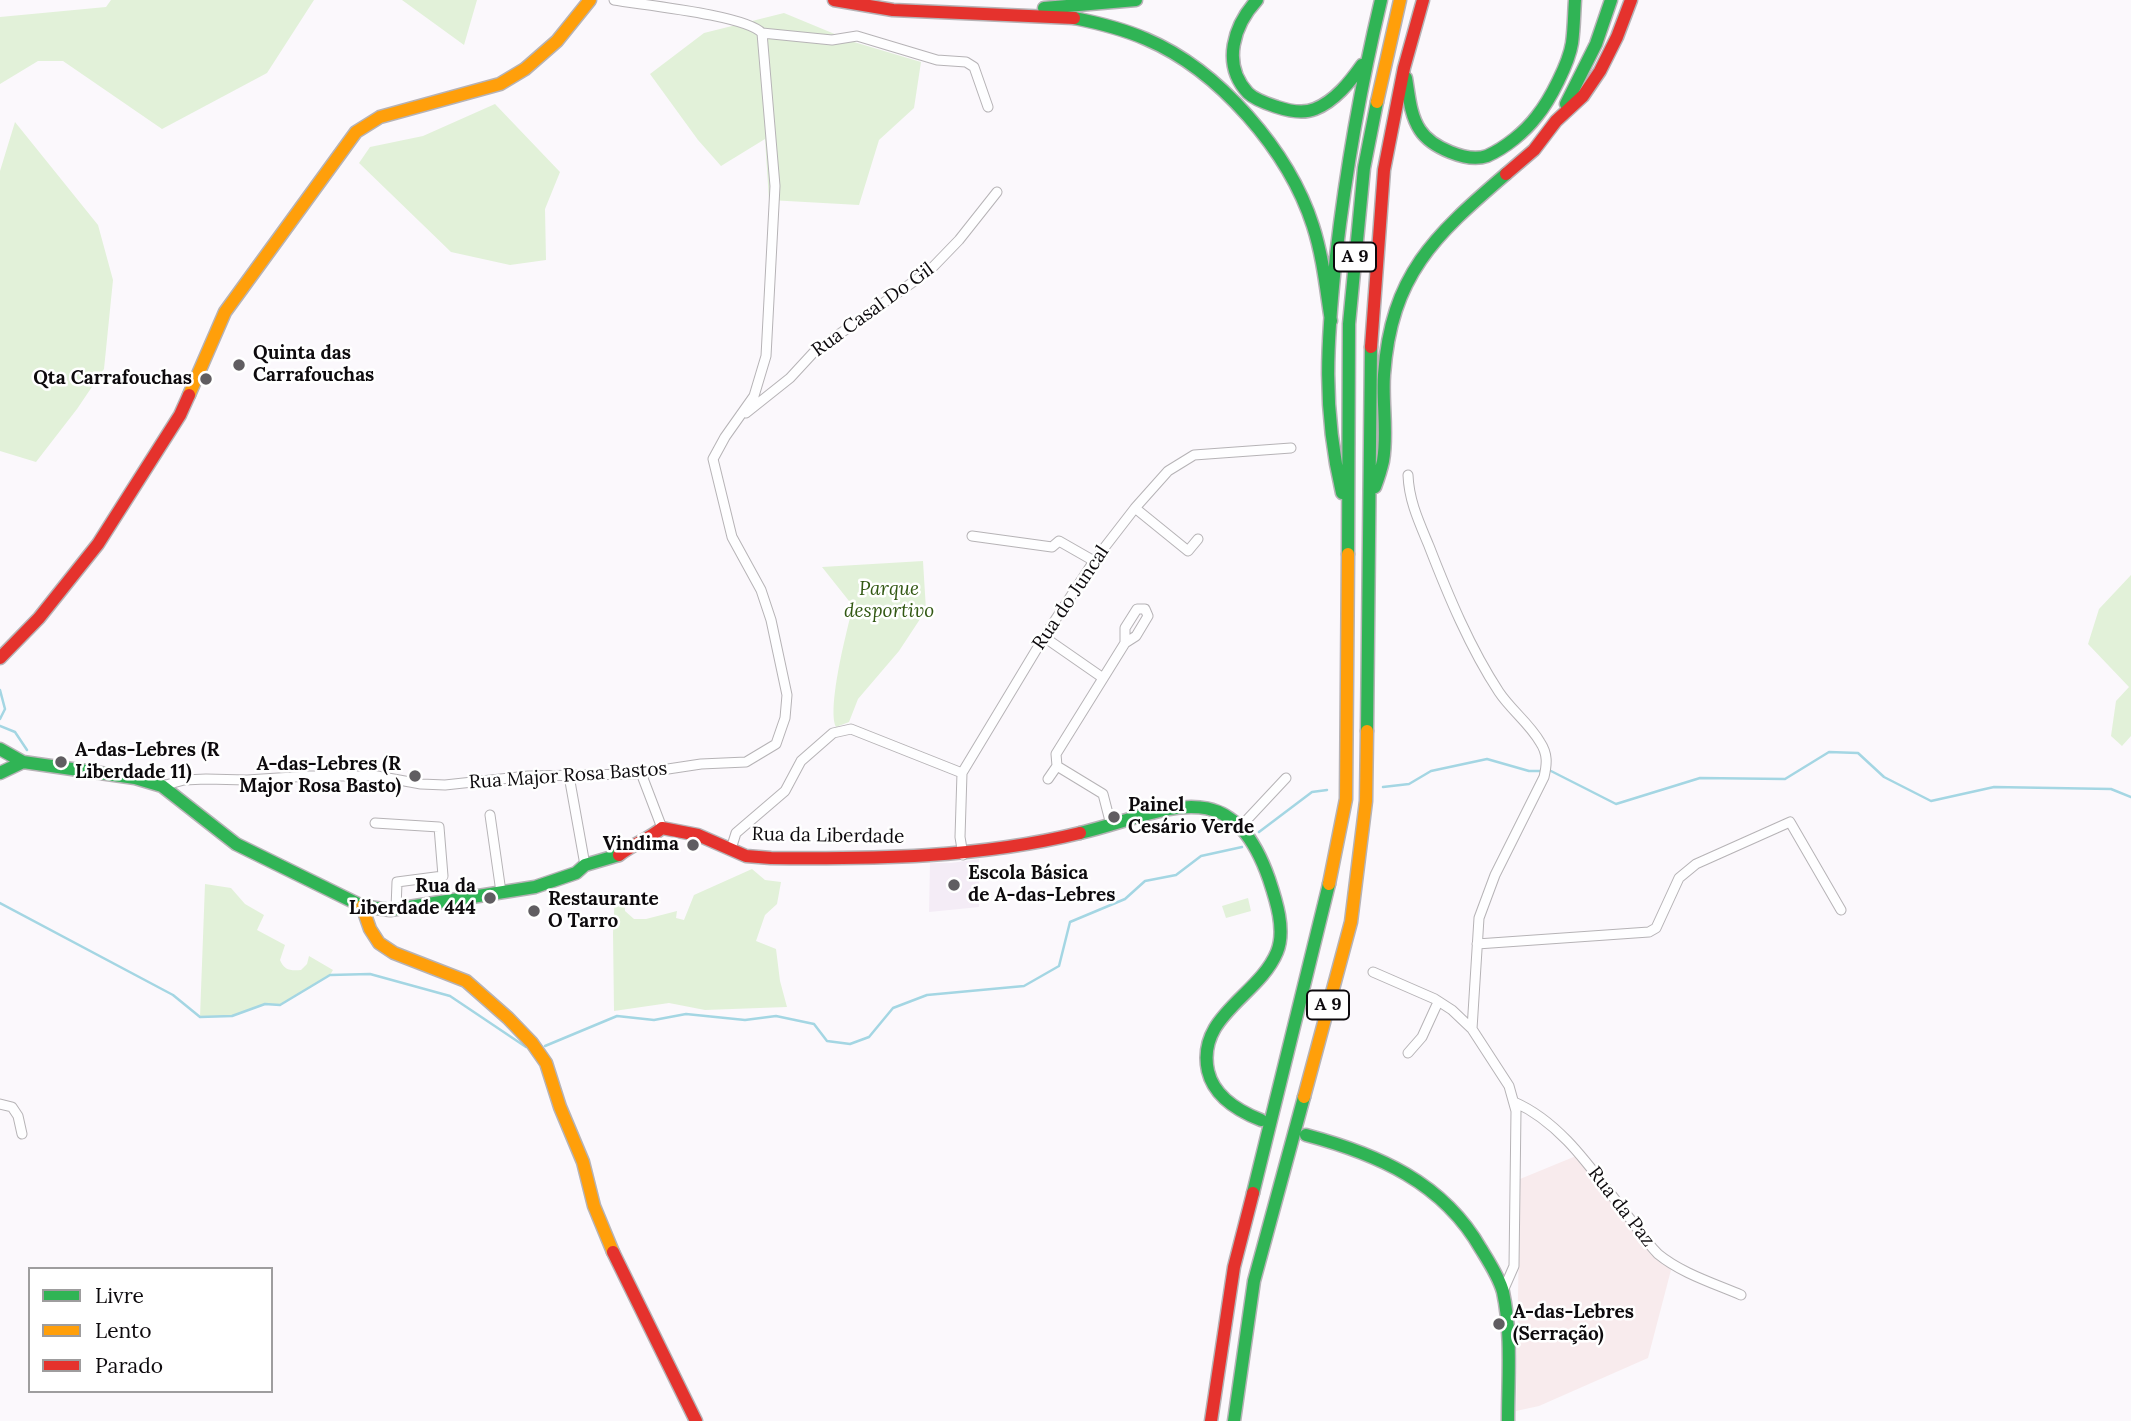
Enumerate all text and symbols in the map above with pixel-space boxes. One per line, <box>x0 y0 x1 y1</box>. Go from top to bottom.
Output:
road number: A 9 <box>1334 243 1376 272</box>
street label: Rua Casal Do Gil <box>808 258 938 362</box>
place label: Quinta das Carrafouchas <box>253 343 374 387</box>
marker: Quinta das Carrafouchas <box>231 357 247 373</box>
place label: Qta Carrafouchas <box>33 368 192 390</box>
marker: Qta Carrafouchas <box>198 371 214 387</box>
street label: Rua do Juncal <box>1028 542 1114 654</box>
park label: Parque desportivo <box>844 579 934 623</box>
place label: A-das-Lebres (R Liberdade 11) <box>75 740 220 784</box>
marker: A-das-Lebres (R Liberdade 11) <box>53 754 69 770</box>
place label: A-das-Lebres (R Major Rosa Basto) <box>239 754 401 798</box>
street label: Rua Major Rosa Bastos <box>468 758 668 794</box>
marker: A-das-Lebres (R Major Rosa Basto) <box>407 768 423 784</box>
place label: Painel Cesário Verde <box>1128 795 1254 839</box>
marker: Painel Cesário Verde <box>1106 809 1122 825</box>
street label: Rua da Liberdade <box>751 823 905 849</box>
place label: Vindima <box>603 834 679 856</box>
marker: Vindima <box>685 837 701 853</box>
place label: Escola Básica de A-das-Lebres <box>968 863 1115 907</box>
place label: Rua da Liberdade 444 <box>349 876 476 920</box>
marker: Escola Básica de A-das-Lebres <box>946 877 962 893</box>
place label: Restaurante O Tarro <box>548 889 659 933</box>
marker: Rua da Liberdade 444 <box>482 890 498 906</box>
marker: Restaurante O Tarro <box>526 903 542 919</box>
road number: A 9 <box>1307 990 1349 1020</box>
street label: Rua da Paz <box>1583 1162 1659 1252</box>
legend <box>28 1267 273 1393</box>
text: Livre <box>95 1282 144 1309</box>
place label: A-das-Lebres (Serração) <box>1513 1302 1634 1346</box>
marker: A-das-Lebres (Serração) <box>1491 1316 1507 1332</box>
text: Lento <box>95 1317 152 1344</box>
text: Parado <box>95 1352 163 1379</box>

